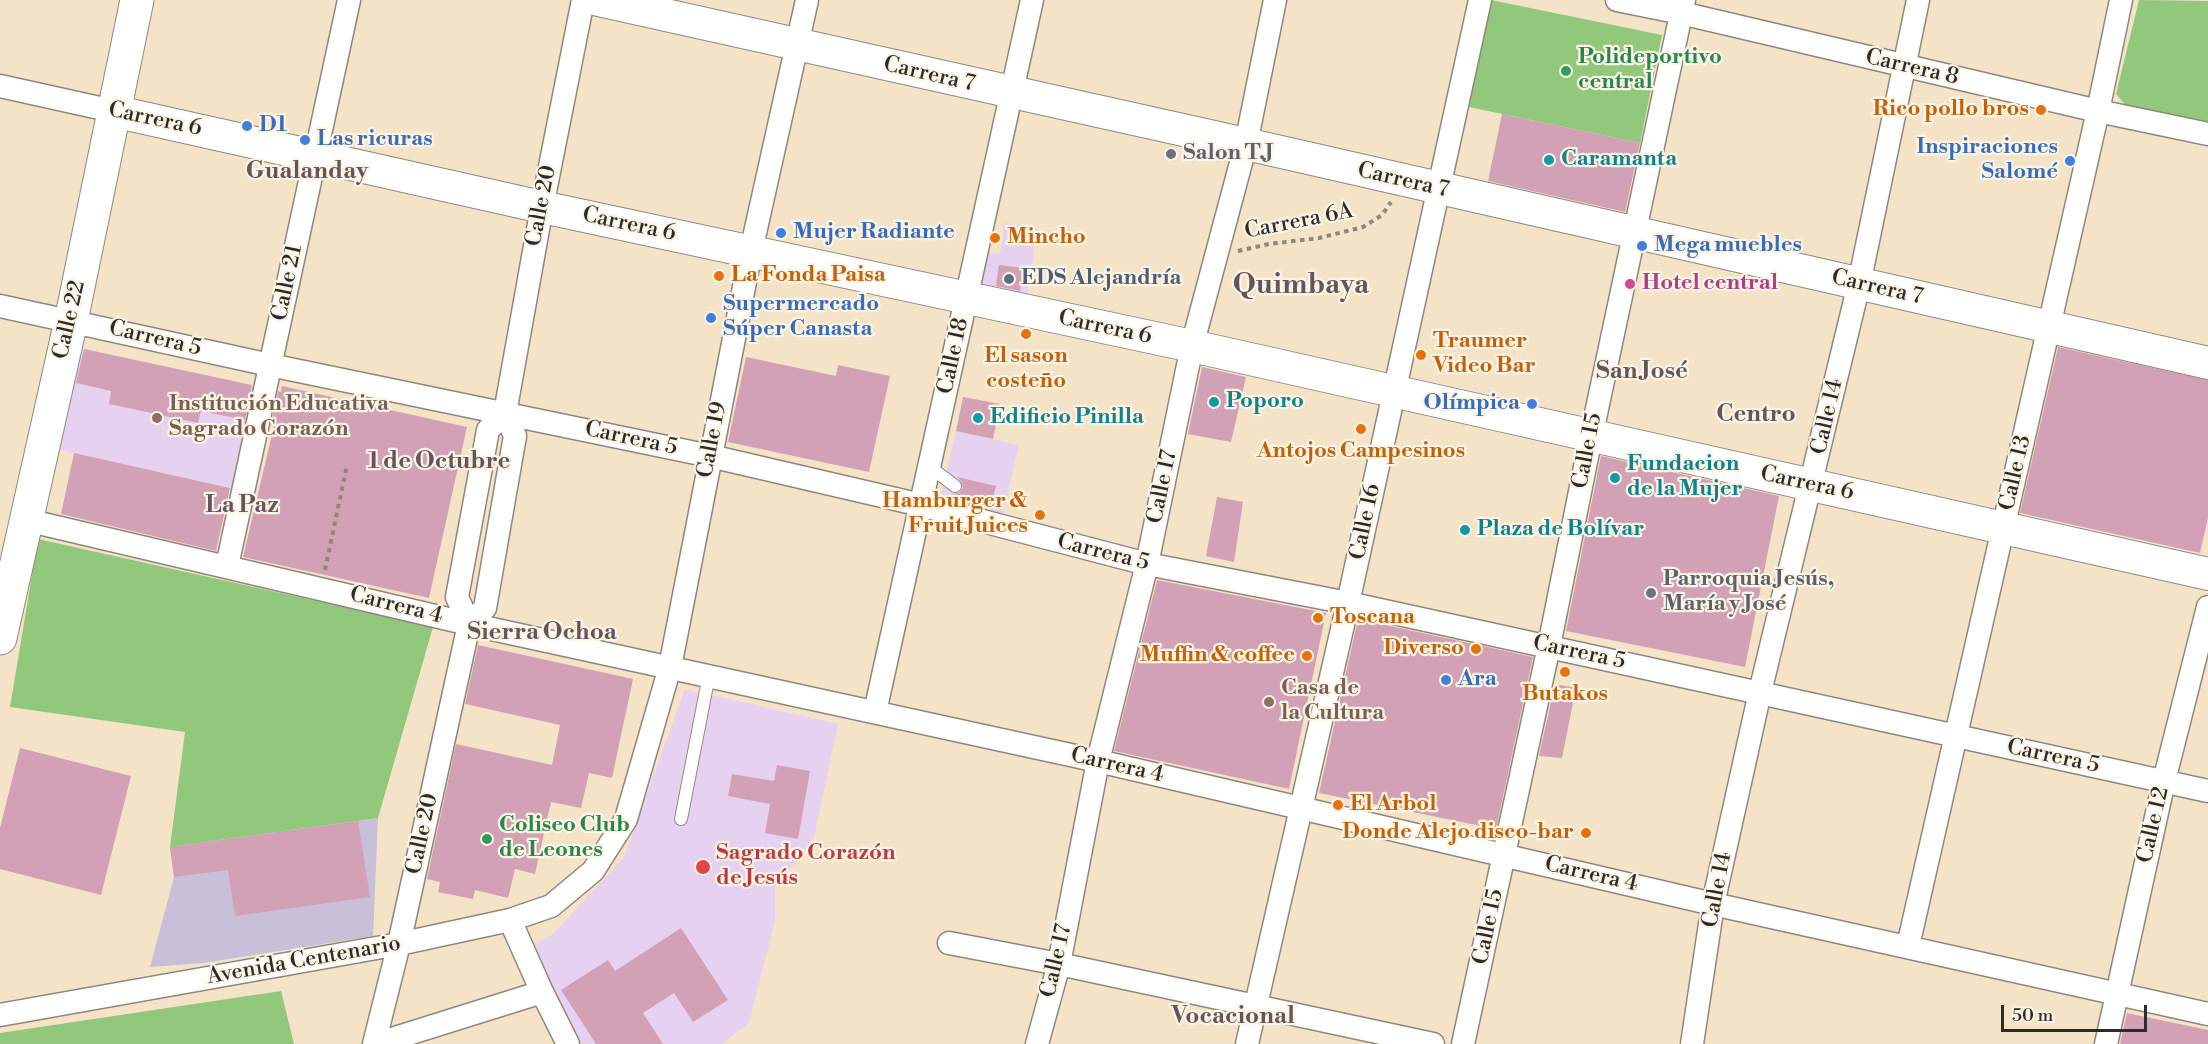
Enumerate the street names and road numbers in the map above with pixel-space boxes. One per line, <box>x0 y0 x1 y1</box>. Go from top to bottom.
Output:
street label: Carrera 8 <box>1863 44 1961 92</box>
street label: Carrera 7 <box>881 52 977 98</box>
street label: Carrera 6 <box>106 97 204 143</box>
street label: Carrera 7 <box>1355 158 1451 204</box>
street label: Calle 20 <box>521 163 563 249</box>
street label: Carrera 6A <box>1242 199 1356 245</box>
street label: Carrera 6 <box>580 202 678 248</box>
street label: Calle 21 <box>267 243 309 323</box>
street label: Carrera 7 <box>1829 265 1925 311</box>
street label: Calle 22 <box>48 278 92 362</box>
street label: Carrera 6 <box>1056 305 1154 351</box>
street label: Calle 18 <box>933 315 975 397</box>
street label: Carrera 5 <box>106 316 204 362</box>
street label: Calle 14 <box>1807 377 1849 457</box>
street label: Calle 19 <box>693 400 733 480</box>
street label: Calle 15 <box>1568 411 1608 491</box>
street label: Carrera 5 <box>582 416 680 462</box>
street label: Calle 13 <box>1995 433 2037 513</box>
street label: Calle 17 <box>1142 448 1184 526</box>
street label: Carrera 6 <box>1758 461 1856 507</box>
street label: Calle 16 <box>1345 482 1387 562</box>
street label: Carrera 5 <box>1054 529 1152 577</box>
street label: Carrera 4 <box>347 582 445 630</box>
street label: Carrera 5 <box>1530 630 1628 676</box>
street label: Carrera 5 <box>2004 734 2102 780</box>
street label: Carrera 4 <box>1068 742 1166 790</box>
street label: Calle 12 <box>2132 784 2176 866</box>
street label: Calle 20 <box>402 791 444 877</box>
street label: Calle 14 <box>1698 850 1738 930</box>
street label: Carrera 4 <box>1542 851 1640 899</box>
street label: Calle 15 <box>1468 887 1510 967</box>
street label: Calle 17 <box>1036 922 1078 1000</box>
street label: Avenida Centenario <box>205 931 403 991</box>

